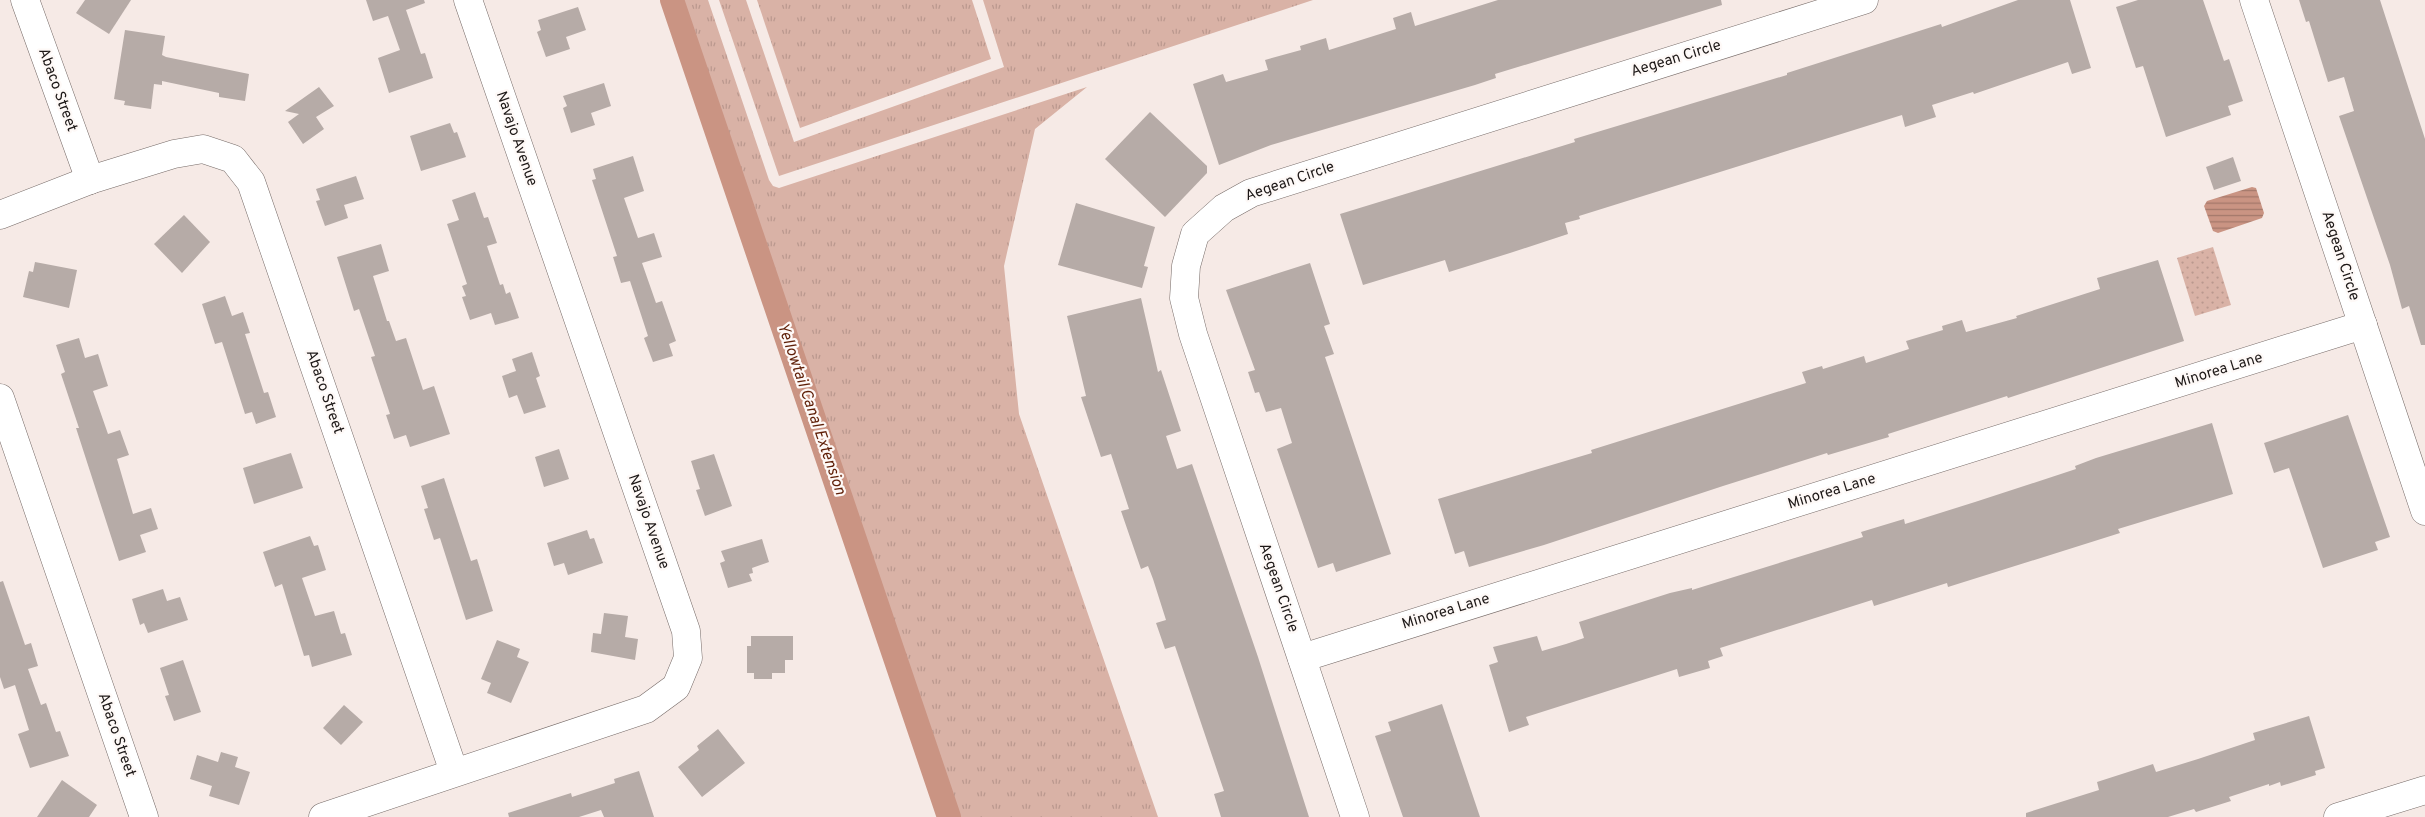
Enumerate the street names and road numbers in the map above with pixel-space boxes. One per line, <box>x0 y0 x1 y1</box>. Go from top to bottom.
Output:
street label: Aegean Circle <box>1629 36 1723 82</box>
street label: Abaco Street <box>33 46 81 134</box>
street label: Navajo Avenue <box>491 89 541 189</box>
street label: Aegean Circle <box>1243 158 1337 206</box>
street label: Aegean Circle <box>2317 209 2363 303</box>
street label: Abaco Street <box>301 347 347 437</box>
street label: Minorea Lane <box>2173 349 2265 393</box>
street label: Minorea Lane <box>1786 470 1878 514</box>
street label: Navajo Avenue <box>623 472 673 572</box>
street label: Aegean Circle <box>1254 541 1302 635</box>
street label: Minorea Lane <box>1400 590 1492 634</box>
street label: Abaco Street <box>93 690 139 780</box>

